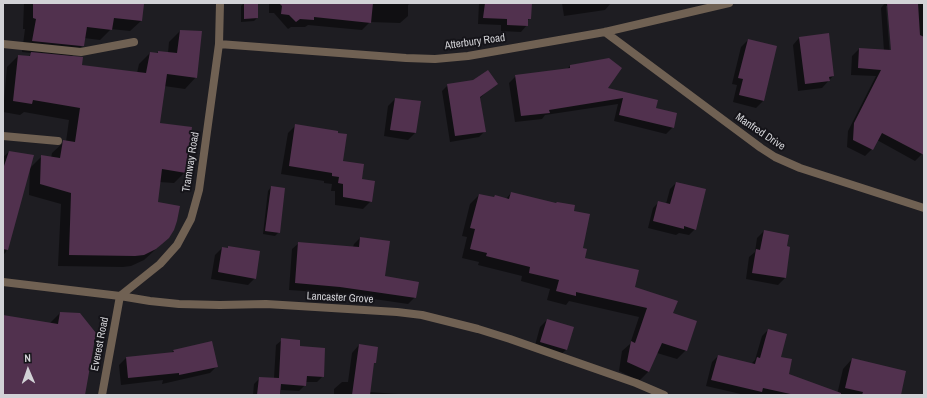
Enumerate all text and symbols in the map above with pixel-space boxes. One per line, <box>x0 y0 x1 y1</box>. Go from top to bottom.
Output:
street label: Atterbury Road <box>444 31 506 53</box>
street label: Manfred Drive <box>733 111 787 153</box>
street label: Tramway Road <box>180 131 202 193</box>
street label: Lancaster Grove <box>306 290 374 306</box>
street label: Everest Road <box>88 316 112 372</box>
north arrow <box>8 350 48 390</box>
text: N <box>24 351 31 365</box>

